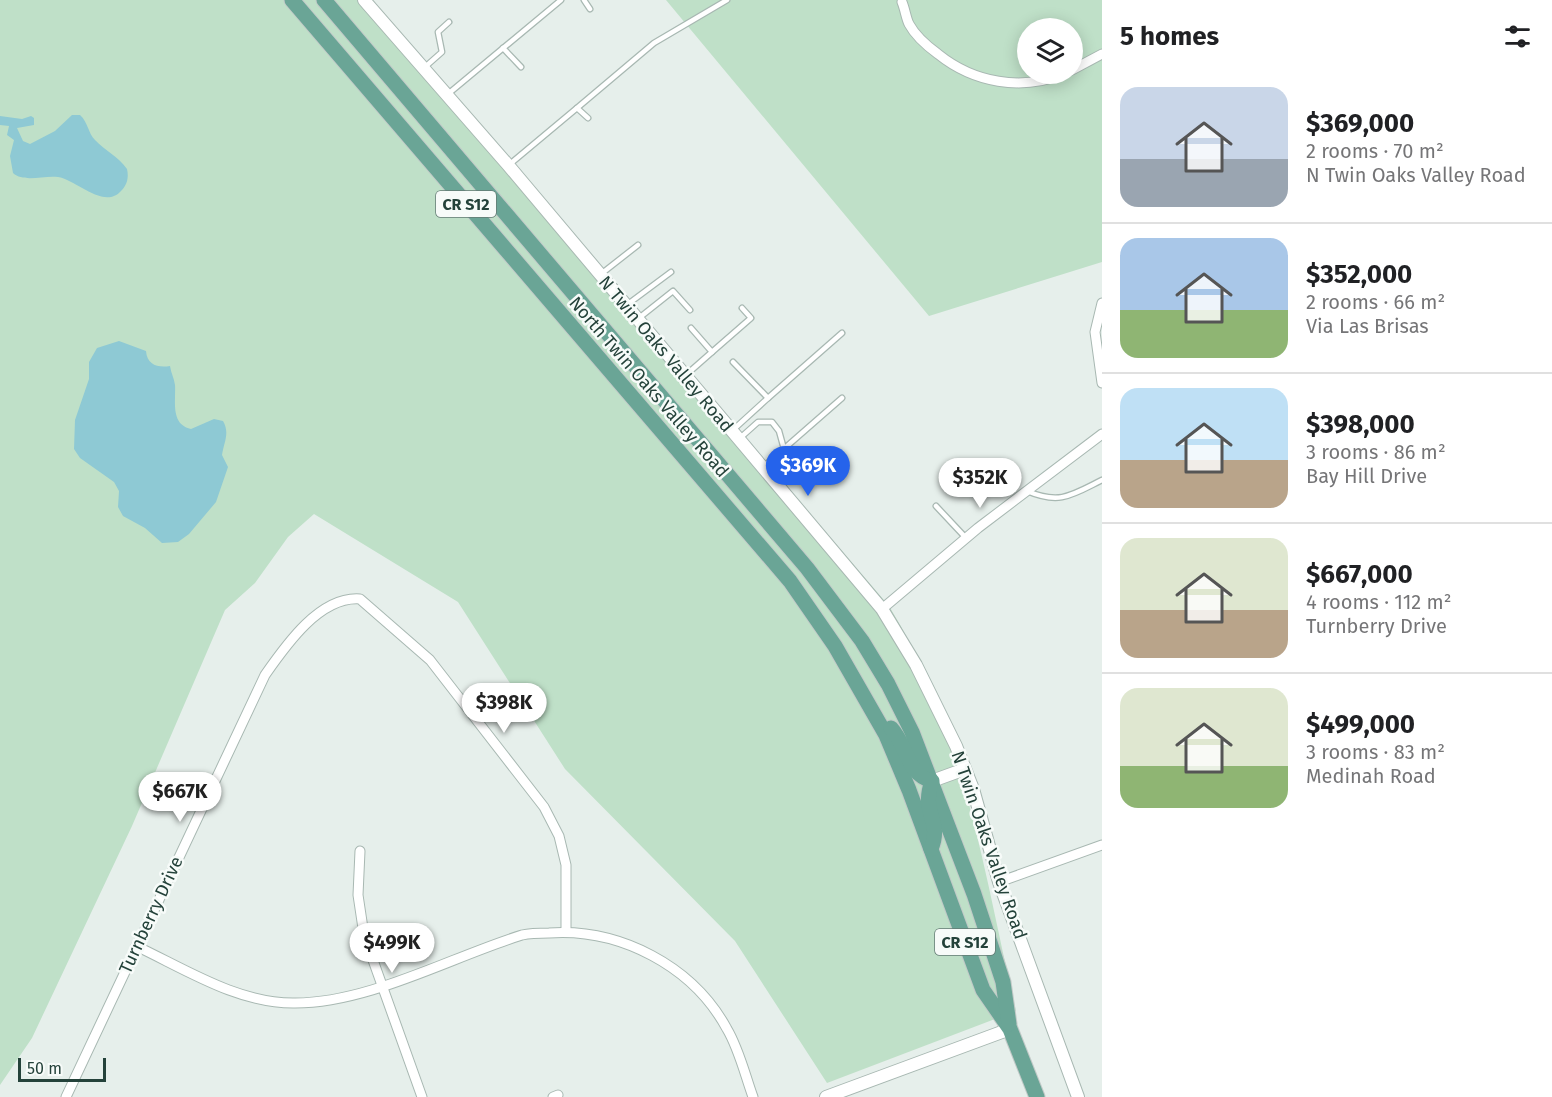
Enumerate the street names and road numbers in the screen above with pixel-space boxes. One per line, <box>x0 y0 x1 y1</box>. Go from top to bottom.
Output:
road number: CR S12 <box>436 191 496 217</box>
street label: N Twin Oaks Valley Road <box>594 271 738 437</box>
street label: North Twin Oaks Valley Road <box>565 292 733 482</box>
street label: N Twin Oaks Valley Road <box>946 748 1032 942</box>
street label: Turnberry Drive <box>114 853 188 977</box>
road number: CR S12 <box>935 929 995 955</box>

